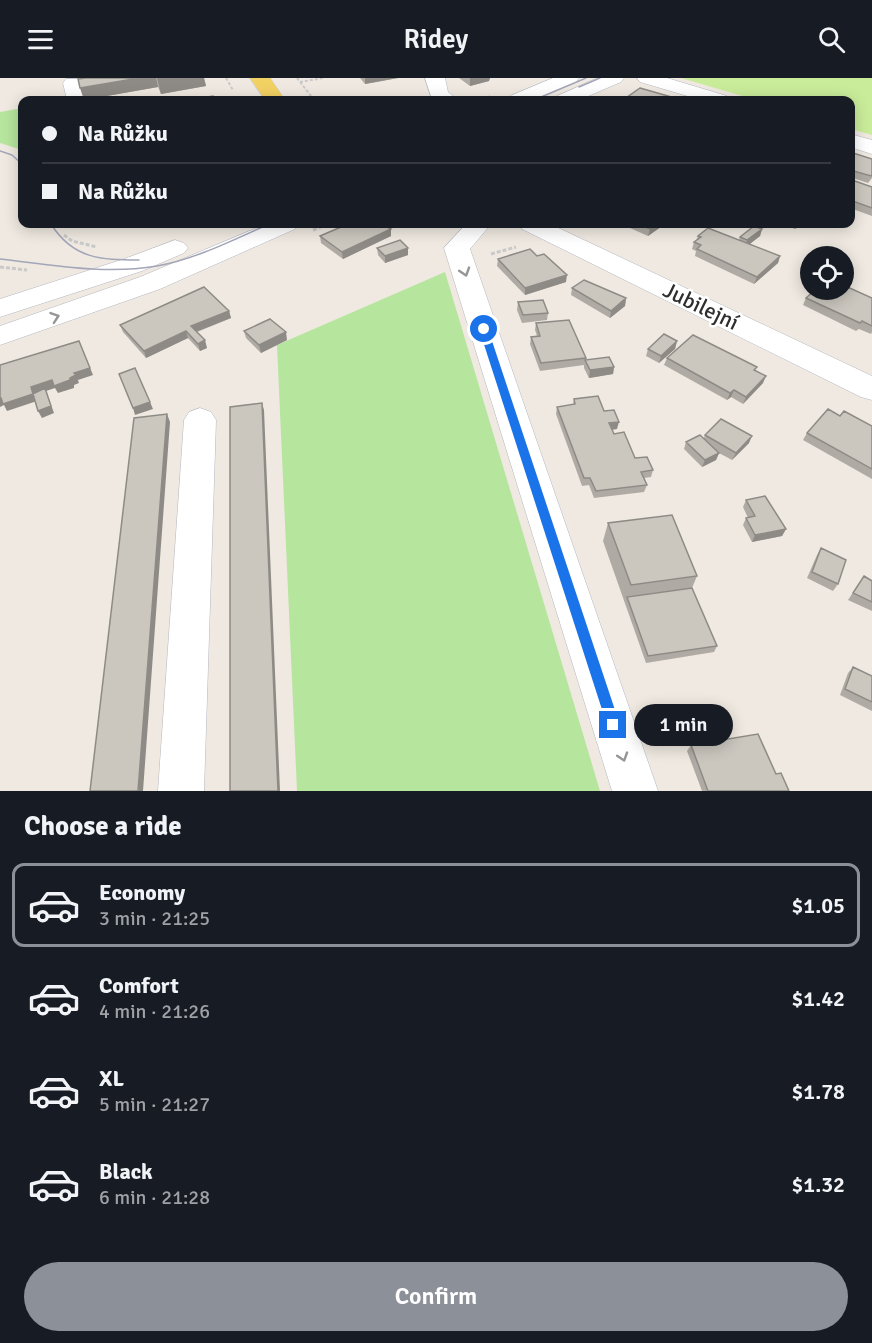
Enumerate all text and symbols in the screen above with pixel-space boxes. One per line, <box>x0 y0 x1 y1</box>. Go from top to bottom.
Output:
icon: menu <box>24 23 57 56</box>
text: Ridey <box>404 23 468 56</box>
icon: search <box>815 23 848 56</box>
text: Na Růžku <box>78 120 168 147</box>
text: Na Růžku <box>78 178 168 205</box>
map controls <box>800 246 854 300</box>
button: locate <box>800 246 854 300</box>
one-way arrow <box>458 266 470 277</box>
street label: Jubilejní <box>659 276 743 336</box>
one-way arrow <box>49 312 60 324</box>
route start <box>470 315 497 342</box>
callout: 1 min <box>634 704 733 746</box>
route end <box>599 711 626 738</box>
text: 1 min <box>660 712 707 737</box>
one-way arrow <box>616 751 629 762</box>
text: Choose a ride <box>24 810 182 843</box>
icon: car <box>27 878 81 932</box>
text: Economy <box>99 879 185 906</box>
text: $1.05 <box>791 892 845 919</box>
text: 3 min · 21:25 <box>99 906 210 931</box>
icon: car <box>27 971 81 1025</box>
text: Comfort <box>99 972 179 999</box>
text: $1.42 <box>791 985 845 1012</box>
text: 4 min · 21:26 <box>99 999 210 1024</box>
icon: car <box>27 1064 81 1118</box>
text: XL <box>99 1065 124 1092</box>
text: $1.78 <box>791 1078 845 1105</box>
text: 5 min · 21:27 <box>99 1092 210 1117</box>
icon: car <box>27 1157 81 1211</box>
text: Black <box>99 1158 153 1185</box>
text: $1.32 <box>791 1171 845 1198</box>
text: 6 min · 21:28 <box>99 1185 210 1210</box>
button: Confirm <box>24 1262 848 1331</box>

